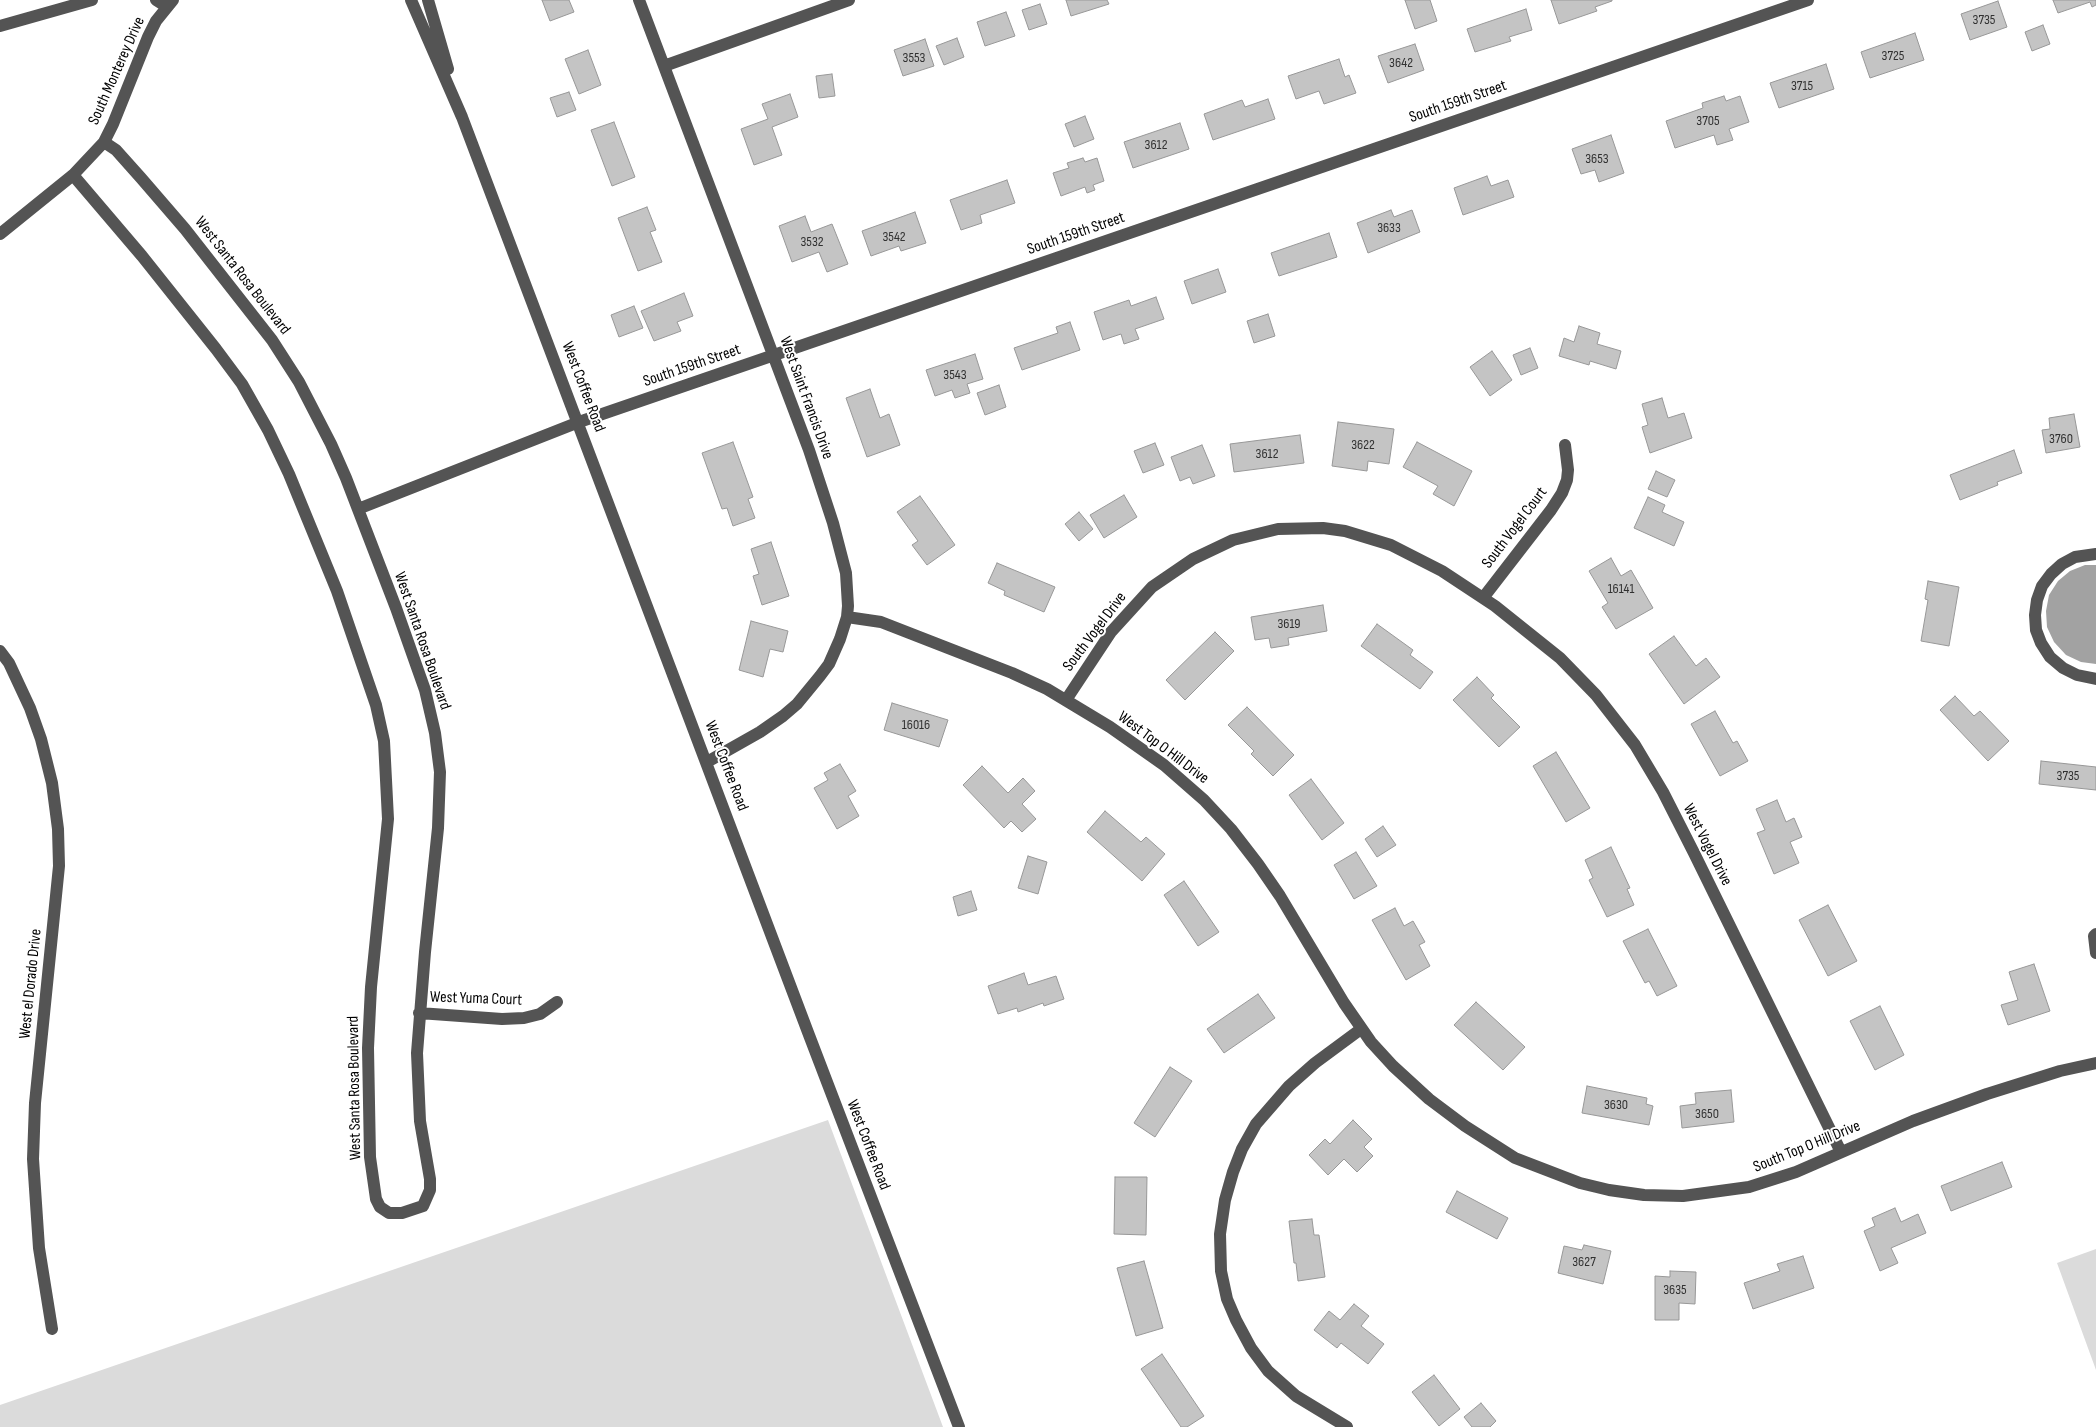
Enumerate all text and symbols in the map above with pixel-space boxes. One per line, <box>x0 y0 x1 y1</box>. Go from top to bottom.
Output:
house number: 3735 <box>1973 12 1995 28</box>
street label: South Monterey Drive <box>85 14 149 128</box>
house number: 3725 <box>1882 48 1904 64</box>
house number: 3553 <box>903 50 925 66</box>
house number: 3642 <box>1389 55 1413 71</box>
street label: South 159th Street <box>1407 76 1509 128</box>
house number: 3715 <box>1791 78 1813 94</box>
house number: 3705 <box>1696 113 1720 129</box>
house number: 3612 <box>1145 137 1167 153</box>
house number: 3653 <box>1585 151 1609 167</box>
street label: South 159th Street <box>1025 208 1127 260</box>
street label: West Santa Rosa Boulevard <box>190 213 294 339</box>
house number: 3633 <box>1377 220 1401 236</box>
house number: 3542 <box>882 229 906 245</box>
house number: 3532 <box>800 234 824 250</box>
street label: West Saint Francis Drive <box>775 334 837 462</box>
street label: West Coffee Road <box>557 339 609 435</box>
street label: South 159th Street <box>641 340 743 392</box>
house number: 3543 <box>943 367 967 383</box>
house number: 3760 <box>2049 431 2073 447</box>
house number: 3622 <box>1351 437 1375 453</box>
house number: 3612 <box>1256 446 1278 462</box>
street label: South Vogel Court <box>1478 484 1552 572</box>
street label: West Santa Rosa Boulevard <box>389 570 455 712</box>
house number: 16141 <box>1608 581 1634 597</box>
street label: South Vogel Drive <box>1059 589 1131 675</box>
house number: 3619 <box>1277 616 1301 632</box>
street label: West Top O Hill Drive <box>1114 708 1212 788</box>
house number: 16016 <box>902 717 930 733</box>
street label: West Coffee Road <box>700 718 752 814</box>
house number: 3735 <box>2057 768 2079 784</box>
street label: West Vogel Drive <box>1678 801 1736 889</box>
street label: West el Dorado Drive <box>16 928 46 1040</box>
street label: West Yuma Court <box>430 988 522 1010</box>
street label: West Santa Rosa Boulevard <box>344 1016 366 1160</box>
street label: West Coffee Road <box>842 1097 894 1193</box>
house number: 3630 <box>1604 1097 1628 1113</box>
house number: 3650 <box>1695 1106 1719 1122</box>
street label: South Top O Hill Drive <box>1751 1117 1863 1177</box>
house number: 3627 <box>1572 1254 1596 1270</box>
house number: 3635 <box>1663 1282 1687 1298</box>

